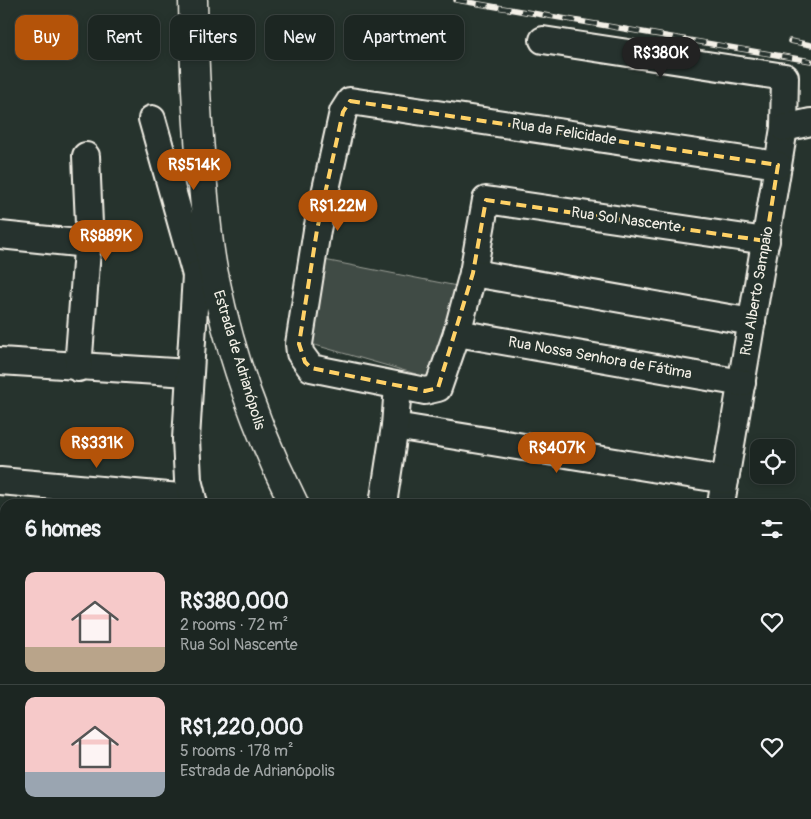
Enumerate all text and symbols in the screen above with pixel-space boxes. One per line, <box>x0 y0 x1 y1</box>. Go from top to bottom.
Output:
chip: Buy <box>15 15 78 60</box>
chip: Rent <box>88 15 160 60</box>
chip: Filters <box>170 15 255 60</box>
chip: New <box>265 15 334 60</box>
chip: Apartment <box>344 15 464 60</box>
pin: R$380K <box>620 36 702 79</box>
text: R$380K <box>633 43 689 63</box>
street label: Rua da Felicidade <box>510 114 618 150</box>
pin: R$514K <box>153 148 235 191</box>
text: R$514K <box>168 155 220 175</box>
pin: R$1.22M <box>292 190 384 232</box>
text: R$1.22M <box>309 196 367 216</box>
street label: Rua Sol Nascente <box>570 203 683 237</box>
pin: R$889K <box>65 220 147 262</box>
street label: Rua Alberto Sampaio <box>736 225 778 357</box>
text: R$889K <box>80 226 132 246</box>
street label: Estrada de Adrianópolis <box>209 288 269 432</box>
street label: Rua Nossa Senhora de Fátima <box>507 332 693 384</box>
pin: R$331K <box>56 426 138 469</box>
pin: R$407K <box>516 432 598 474</box>
text: R$331K <box>71 433 123 453</box>
text: R$407K <box>529 438 585 458</box>
map controls <box>750 439 795 484</box>
button: locate <box>750 439 795 484</box>
icon: filters <box>758 515 786 543</box>
text: 6 homes <box>25 516 101 543</box>
text: R$380,000 <box>180 588 289 615</box>
icon: home <box>65 592 125 652</box>
icon: heart <box>758 608 786 636</box>
text: 2 rooms · 72 m² <box>180 615 288 635</box>
text: Rua Sol Nascente <box>180 635 298 655</box>
text: R$1,220,000 <box>180 714 303 741</box>
icon: home <box>65 717 125 777</box>
icon: heart <box>758 733 786 761</box>
text: 5 rooms · 178 m² <box>180 741 293 761</box>
text: Estrada de Adrianópolis <box>180 761 335 781</box>

